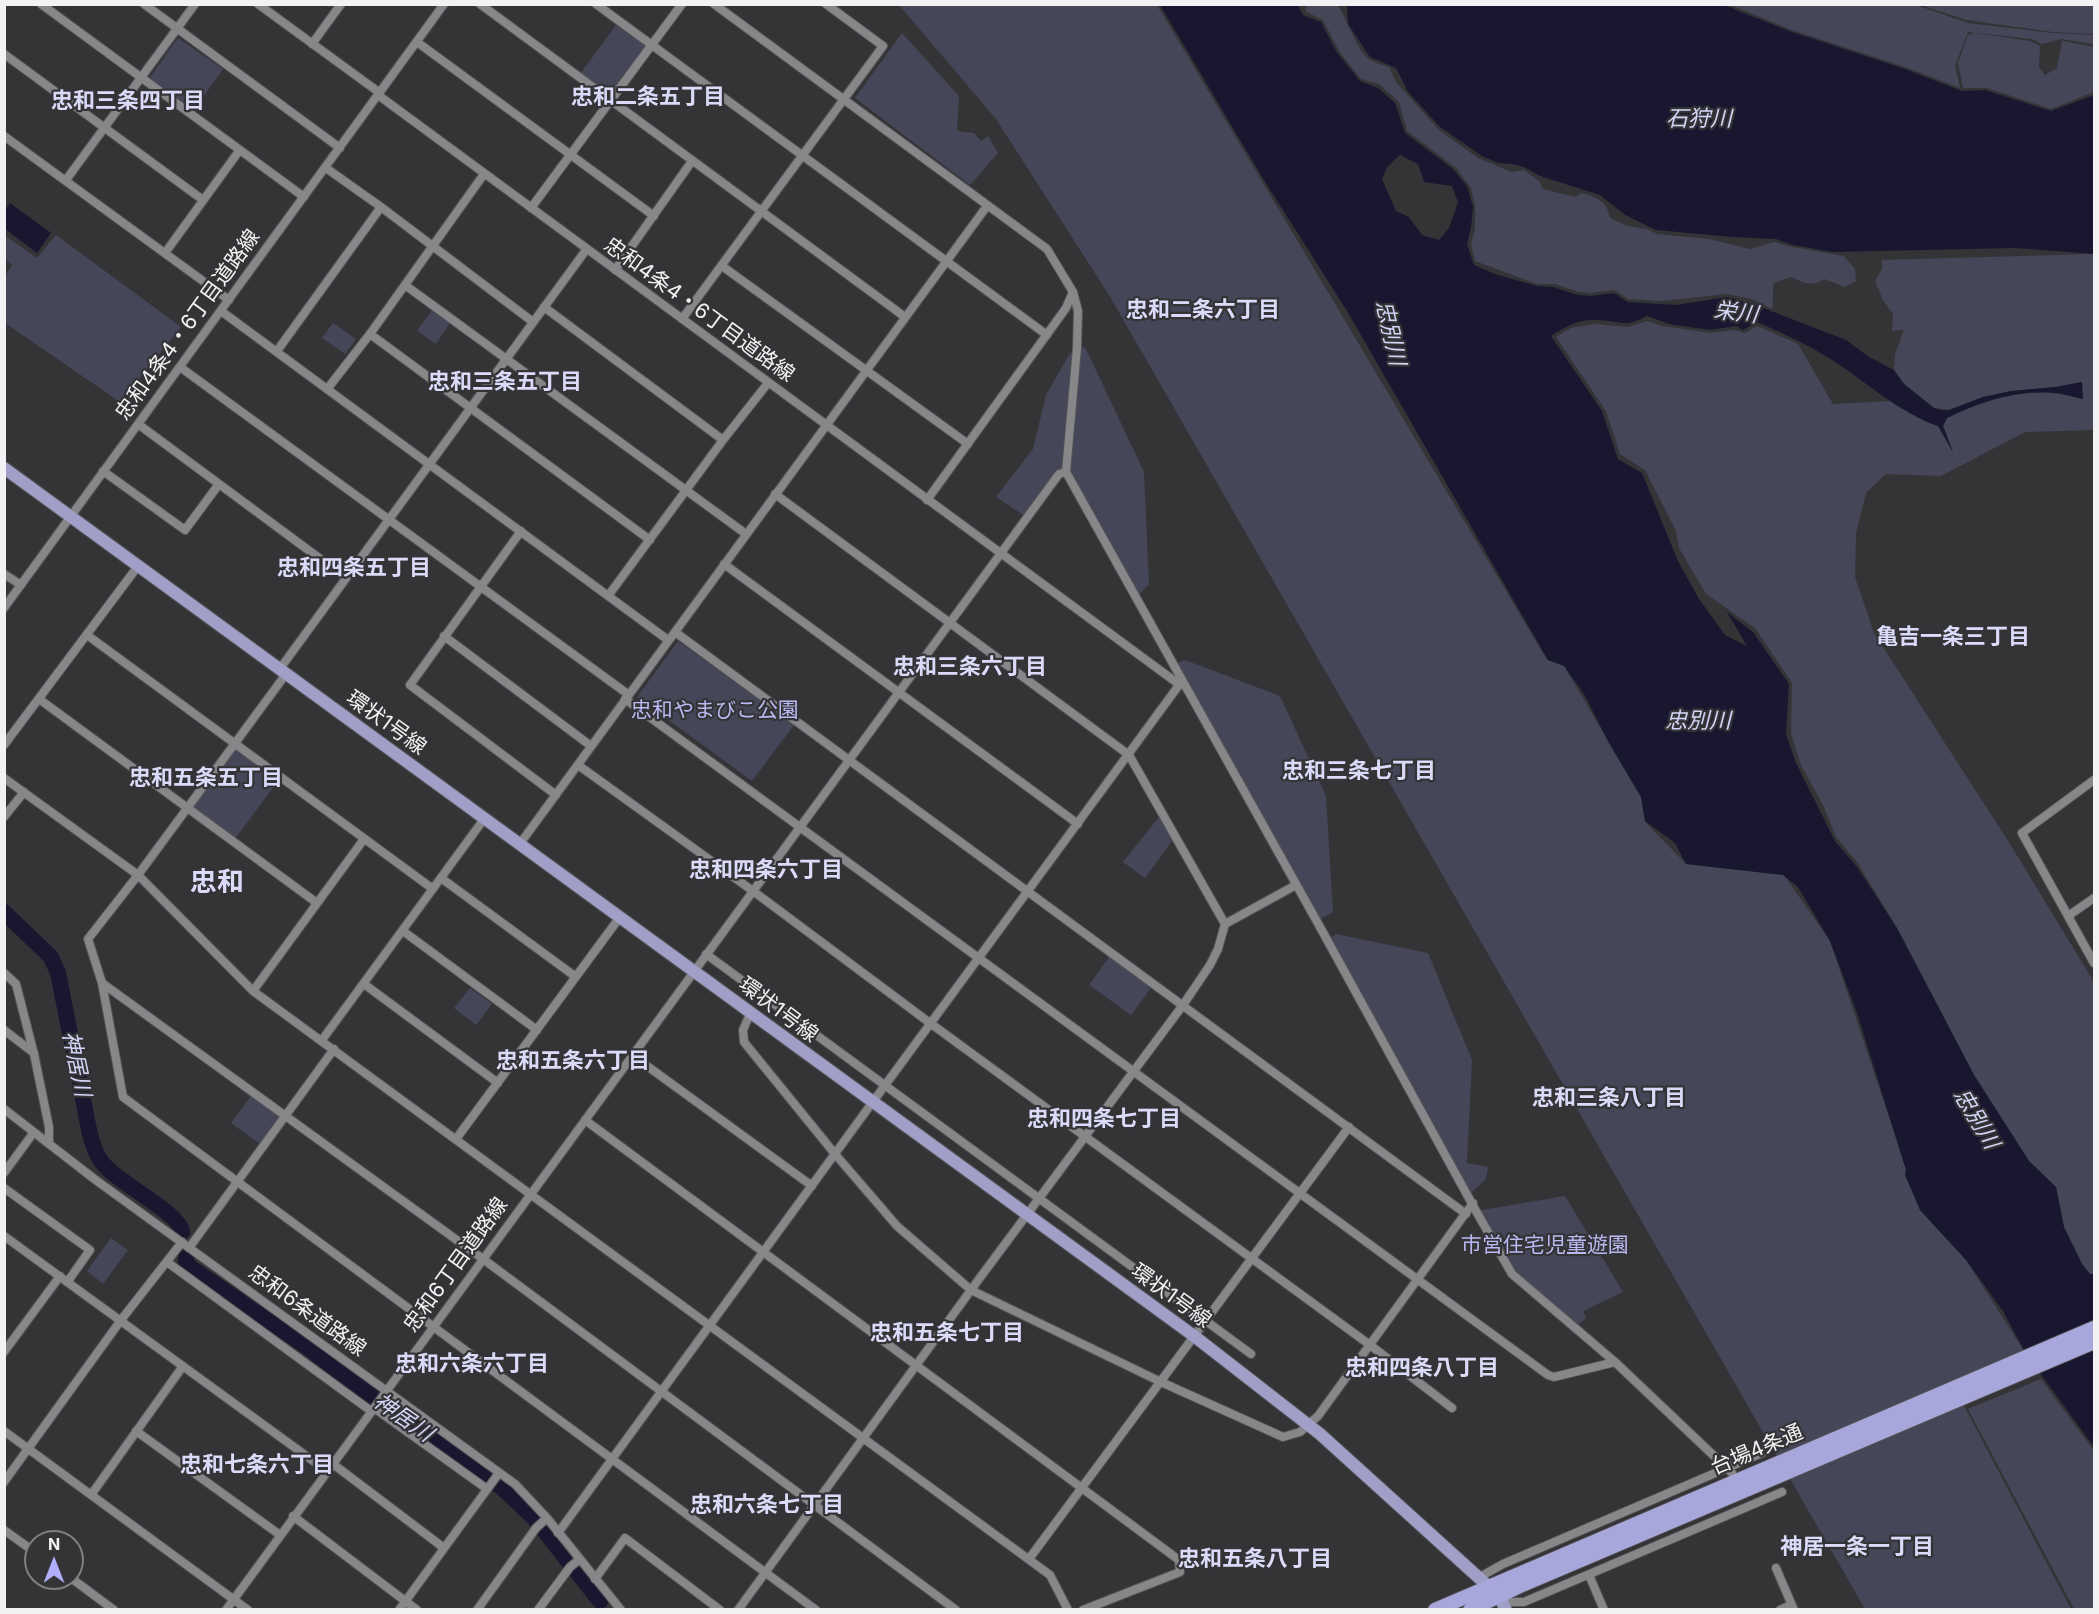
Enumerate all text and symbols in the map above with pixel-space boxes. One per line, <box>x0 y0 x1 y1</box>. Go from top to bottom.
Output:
district label: 忠和二条五丁目 <box>571 84 725 110</box>
district label: 忠和三条四丁目 <box>51 88 205 114</box>
water label: 石狩川 <box>1666 106 1732 132</box>
street label: 忠和4条4・6丁目道路線 <box>110 225 266 425</box>
street label: 忠和4条4・6丁目道路線 <box>599 232 799 388</box>
district label: 忠和二条六丁目 <box>1126 297 1280 323</box>
water label: 栄川 <box>1713 297 1759 329</box>
water label: 忠別川 <box>1370 298 1410 368</box>
district label: 忠和三条五丁目 <box>428 369 582 395</box>
district label: 忠和四条五丁目 <box>277 555 431 581</box>
district label: 亀吉一条三丁目 <box>1876 624 2030 650</box>
district label: 忠和三条六丁目 <box>893 654 1047 680</box>
street label: 環状1号線 <box>341 686 431 760</box>
park label: 忠和やまびこ公園 <box>631 698 799 724</box>
water label: 忠別川 <box>1665 708 1731 734</box>
district label: 忠和三条七丁目 <box>1282 758 1436 784</box>
district label: 忠和五条五丁目 <box>129 765 283 791</box>
district label: 忠和四条六丁目 <box>689 857 843 883</box>
district label: 忠和 <box>190 867 244 899</box>
street label: 環状1号線 <box>733 972 823 1048</box>
water label: 神居川 <box>56 1029 96 1099</box>
district label: 忠和五条六丁目 <box>496 1048 650 1074</box>
water label: 忠別川 <box>1948 1084 2004 1154</box>
district label: 忠和三条八丁目 <box>1532 1085 1686 1111</box>
district label: 忠和四条七丁目 <box>1027 1106 1181 1132</box>
street label: 忠和6丁目道路線 <box>399 1193 513 1337</box>
park label: 市営住宅児童遊園 <box>1461 1233 1629 1259</box>
street label: 環状1号線 <box>1126 1259 1216 1333</box>
street label: 忠和6条道路線 <box>243 1260 371 1362</box>
district label: 忠和五条七丁目 <box>870 1320 1024 1346</box>
district label: 忠和六条六丁目 <box>395 1351 549 1377</box>
district label: 忠和四条八丁目 <box>1345 1355 1499 1381</box>
water label: 神居川 <box>368 1388 438 1448</box>
street label: 台場4条通 <box>1707 1419 1807 1481</box>
district label: 忠和七条六丁目 <box>180 1452 334 1478</box>
district label: 忠和六条七丁目 <box>690 1492 844 1518</box>
north arrow <box>24 1530 84 1590</box>
text: N <box>48 1534 60 1554</box>
district label: 神居一条一丁目 <box>1780 1534 1934 1560</box>
district label: 忠和五条八丁目 <box>1178 1546 1332 1572</box>

